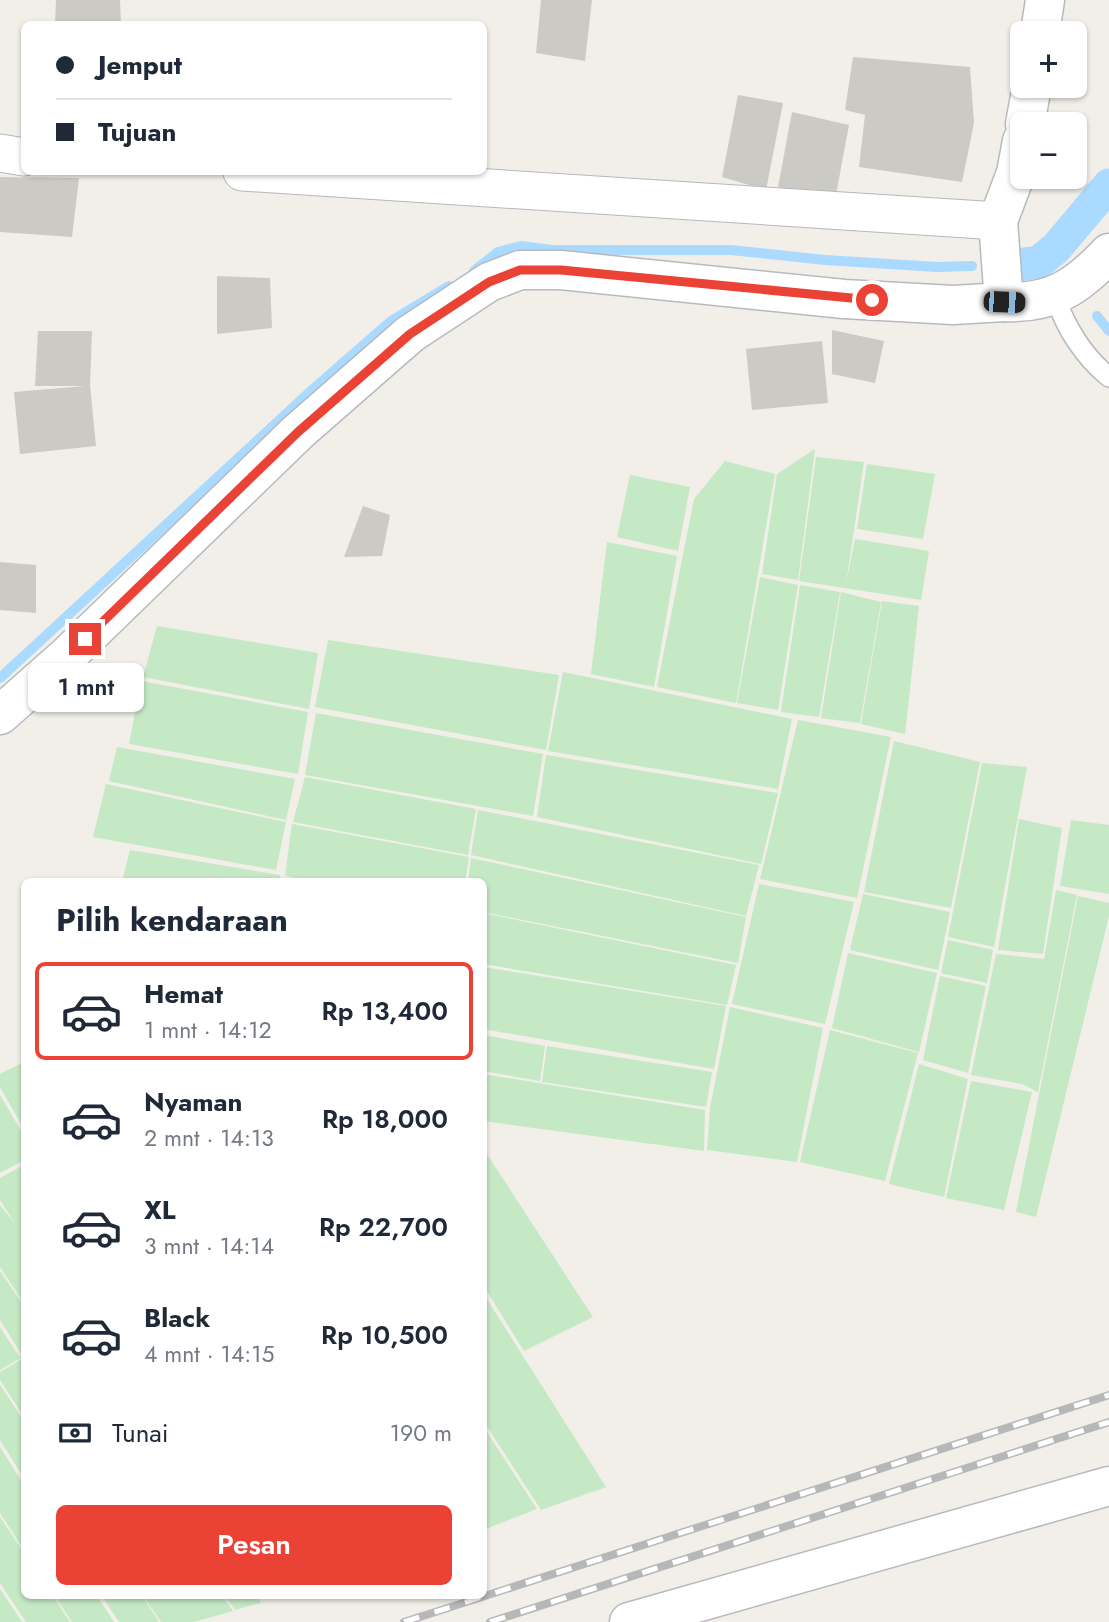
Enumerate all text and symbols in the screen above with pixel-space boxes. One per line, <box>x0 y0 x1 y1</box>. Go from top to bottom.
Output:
map controls <box>1010 21 1087 189</box>
button: + <box>1010 21 1087 98</box>
text: Jemput <box>98 46 182 84</box>
button: − <box>1010 112 1087 189</box>
text: Tujuan <box>98 113 176 151</box>
route start <box>856 284 888 316</box>
car <box>983 291 1026 313</box>
route end <box>69 623 101 655</box>
callout: 1 mnt <box>27 664 143 712</box>
text: 1 mnt <box>58 670 114 704</box>
text: Pilih kendaraan <box>56 897 288 943</box>
text: Hemat <box>144 975 223 1013</box>
icon: car <box>60 980 123 1043</box>
text: Rp 13,400 <box>322 992 448 1030</box>
text: 1 mnt · 14:12 <box>144 1013 272 1047</box>
text: Nyaman <box>144 1083 243 1121</box>
icon: car <box>60 1088 123 1151</box>
text: Rp 18,000 <box>322 1100 448 1138</box>
text: 2 mnt · 14:13 <box>144 1121 274 1155</box>
text: XL <box>144 1191 176 1229</box>
icon: car <box>60 1196 123 1259</box>
text: Rp 22,700 <box>319 1208 448 1246</box>
text: 3 mnt · 14:14 <box>144 1229 274 1263</box>
text: Black <box>144 1299 210 1337</box>
icon: car <box>60 1304 123 1367</box>
text: Rp 10,500 <box>321 1316 448 1354</box>
text: 4 mnt · 14:15 <box>144 1337 275 1371</box>
icon: cash <box>56 1414 94 1452</box>
text: Tunai <box>112 1414 169 1452</box>
text: 190 m <box>390 1416 452 1450</box>
button: Pesan <box>56 1505 452 1585</box>

